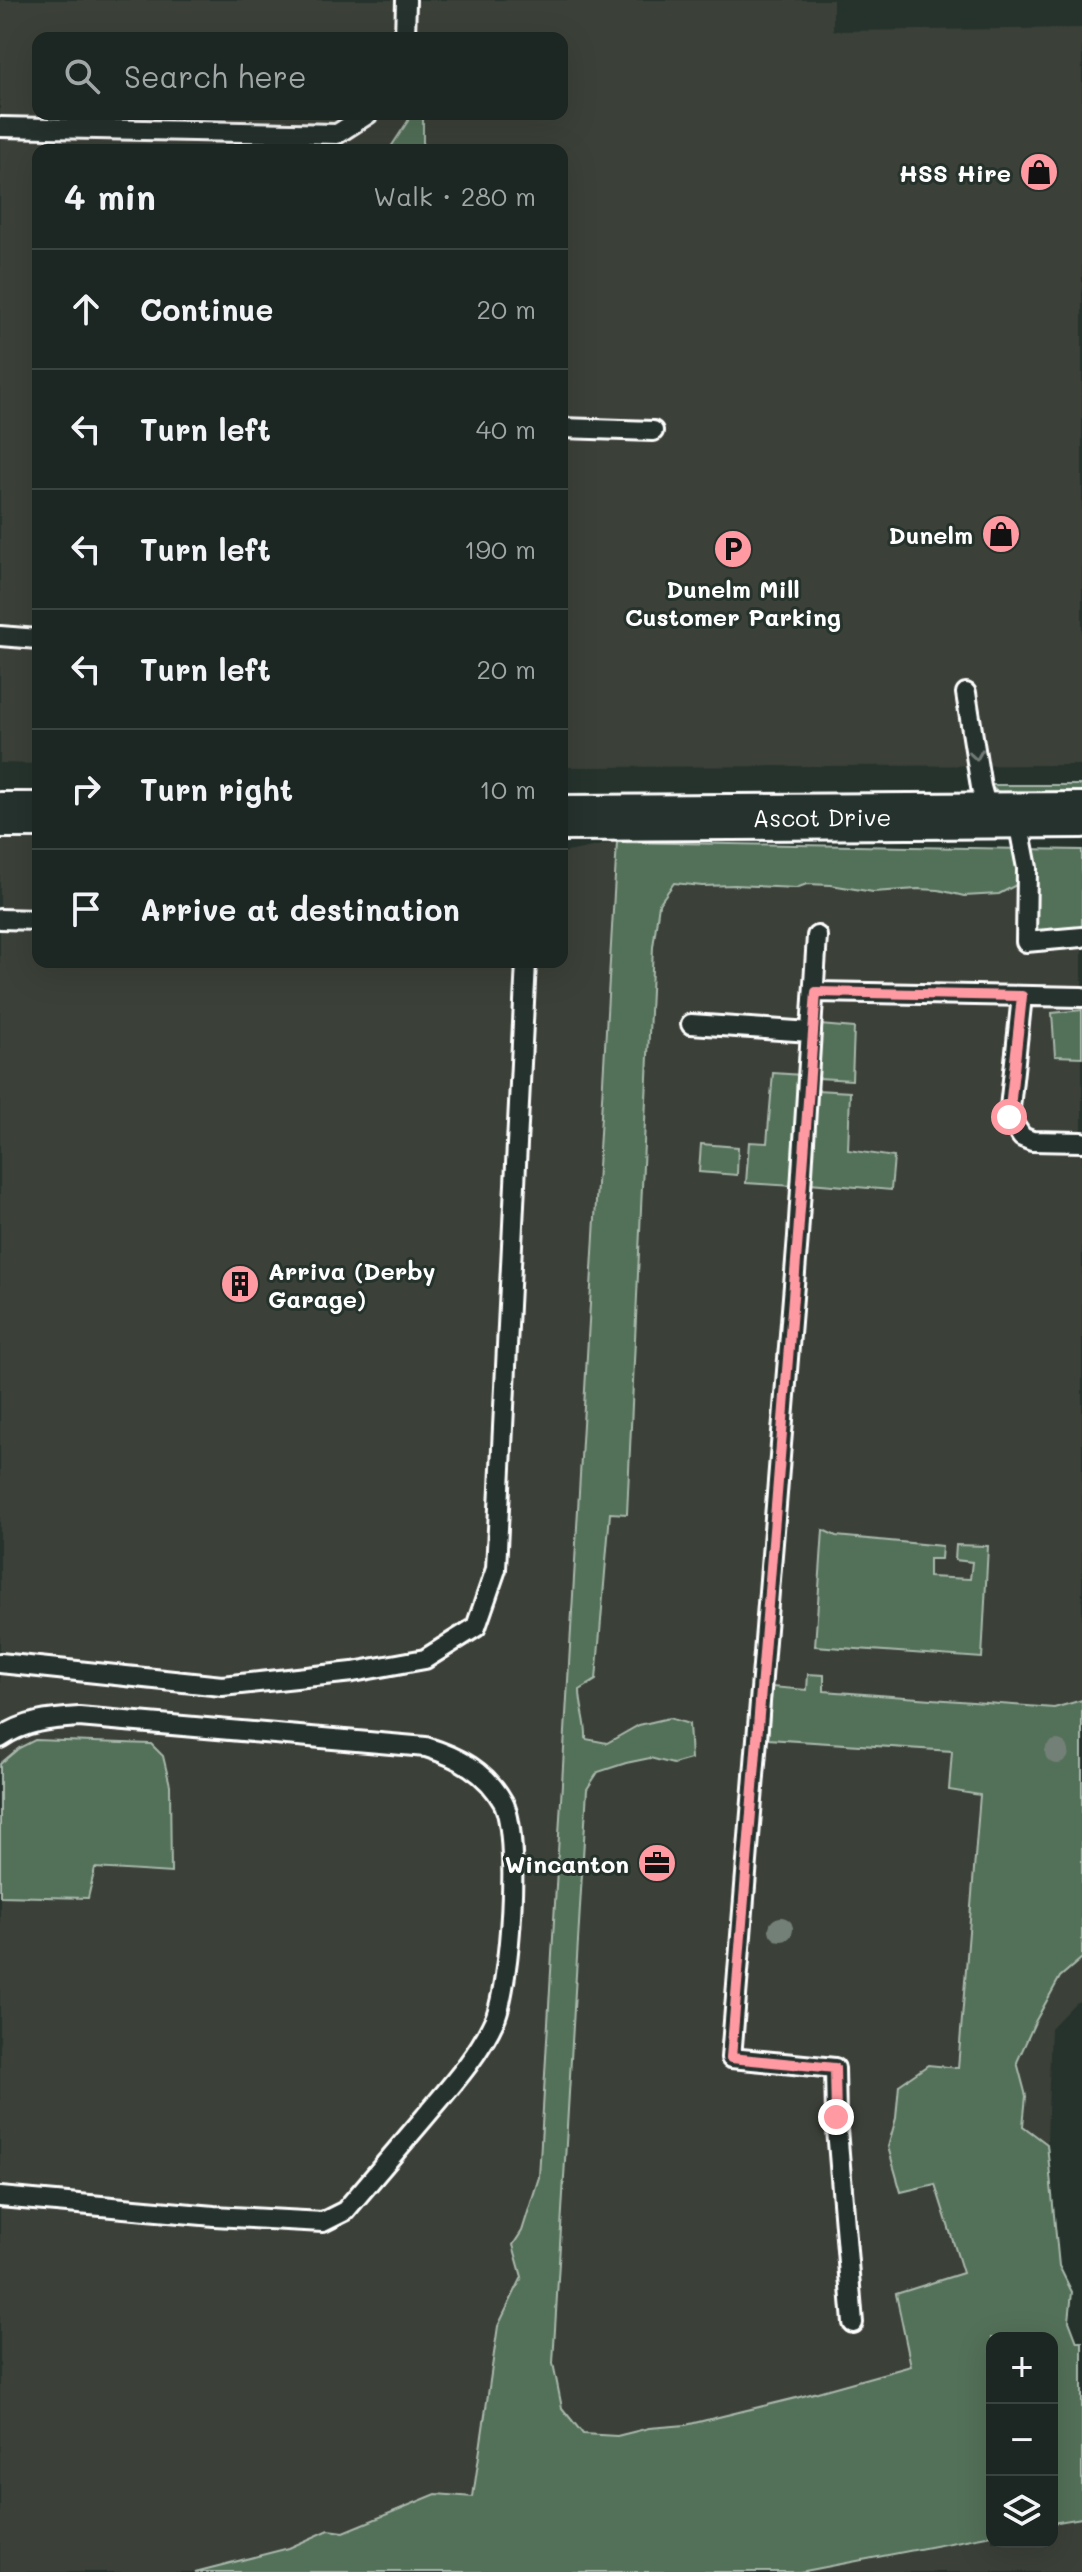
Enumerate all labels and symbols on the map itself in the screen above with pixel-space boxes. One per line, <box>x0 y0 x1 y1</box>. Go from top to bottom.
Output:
shop icon: HSS Hire <box>1018 151 1060 193</box>
place label: HSS Hire <box>899 157 1011 188</box>
shop icon: Dunelm <box>980 513 1022 555</box>
place label: Dunelm <box>888 519 973 550</box>
parking icon: Dunelm Mill Customer Parking <box>712 528 754 570</box>
place label: Dunelm Mill Customer Parking <box>625 573 841 632</box>
one-way arrow <box>967 748 984 762</box>
street label: Ascot Drive <box>753 801 891 832</box>
route start <box>991 1099 1027 1135</box>
place label: Arriva (Derby Garage) <box>268 1255 436 1314</box>
building icon: Arriva (Derby Garage) <box>219 1263 261 1305</box>
office icon: Wincanton <box>636 1842 678 1884</box>
place label: Wincanton <box>505 1848 629 1879</box>
route end <box>818 2099 854 2135</box>

